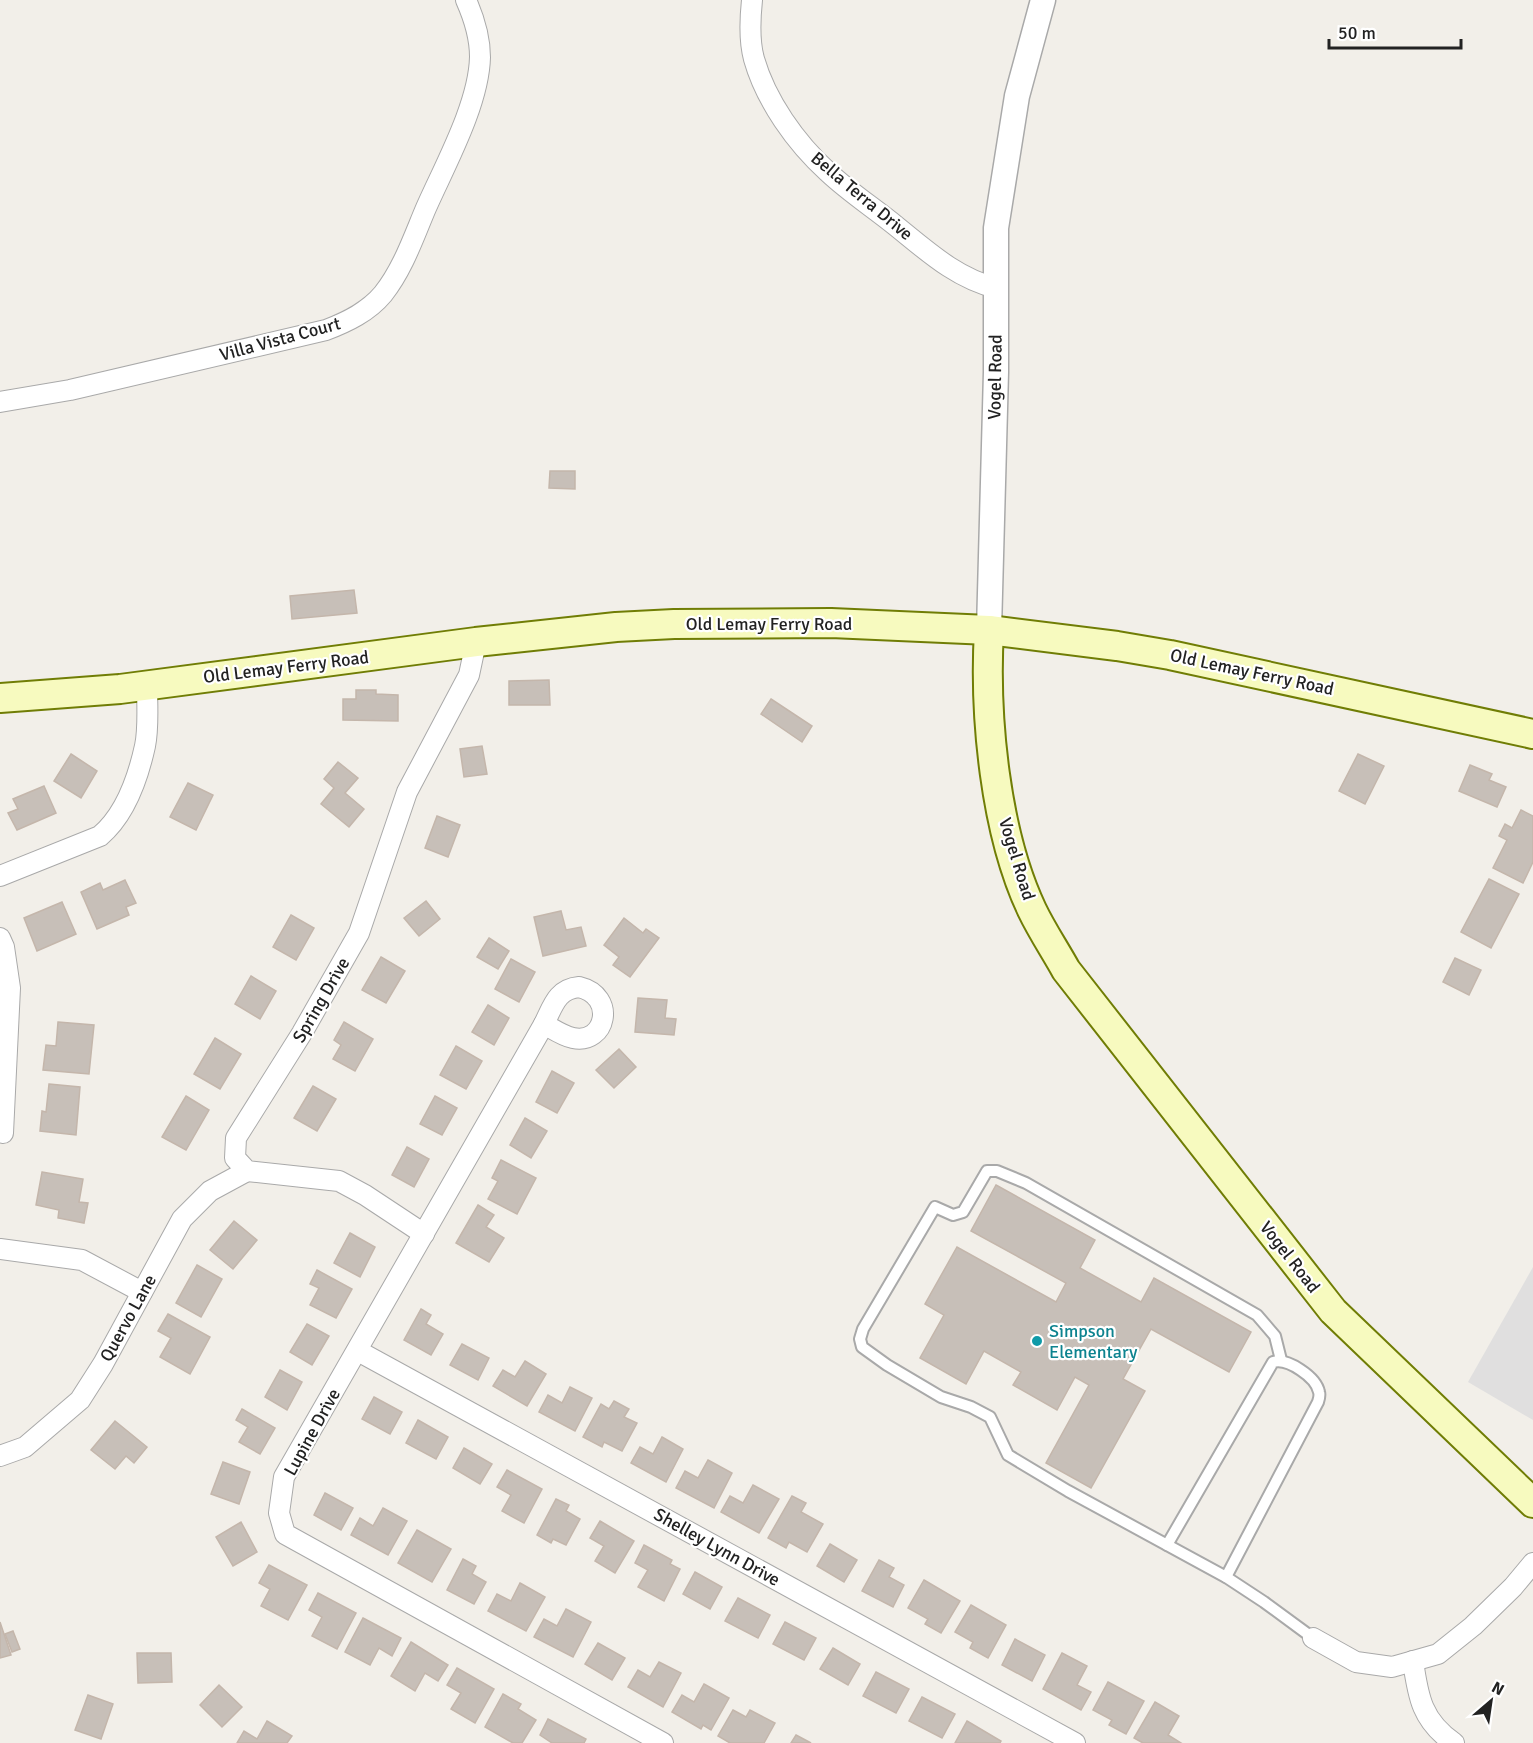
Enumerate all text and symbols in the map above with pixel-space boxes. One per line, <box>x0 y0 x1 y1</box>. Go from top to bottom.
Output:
scale bar <box>1329 12 1461 50</box>
text: 50 m <box>1338 22 1376 44</box>
street label: Bella Terra Drive <box>807 147 917 245</box>
street label: Villa Vista Court <box>217 312 343 366</box>
street label: Vogel Road <box>983 334 1007 420</box>
street label: Old Lemay Ferry Road <box>686 613 852 635</box>
street label: Old Lemay Ferry Road <box>1168 644 1336 700</box>
street label: Old Lemay Ferry Road <box>202 646 370 688</box>
street label: Vogel Road <box>994 815 1040 903</box>
street label: Spring Drive <box>288 953 354 1047</box>
street label: Vogel Road <box>1255 1217 1325 1297</box>
street label: Quervo Lane <box>95 1271 161 1365</box>
place label: Simpson Elementary <box>1049 1320 1138 1363</box>
marker: Simpson Elementary <box>1030 1334 1044 1348</box>
street label: Lupine Drive <box>279 1385 345 1479</box>
street label: Shelley Lynn Drive <box>650 1503 784 1591</box>
north arrow <box>1461 1671 1521 1731</box>
text: N <box>1488 1677 1508 1700</box>

